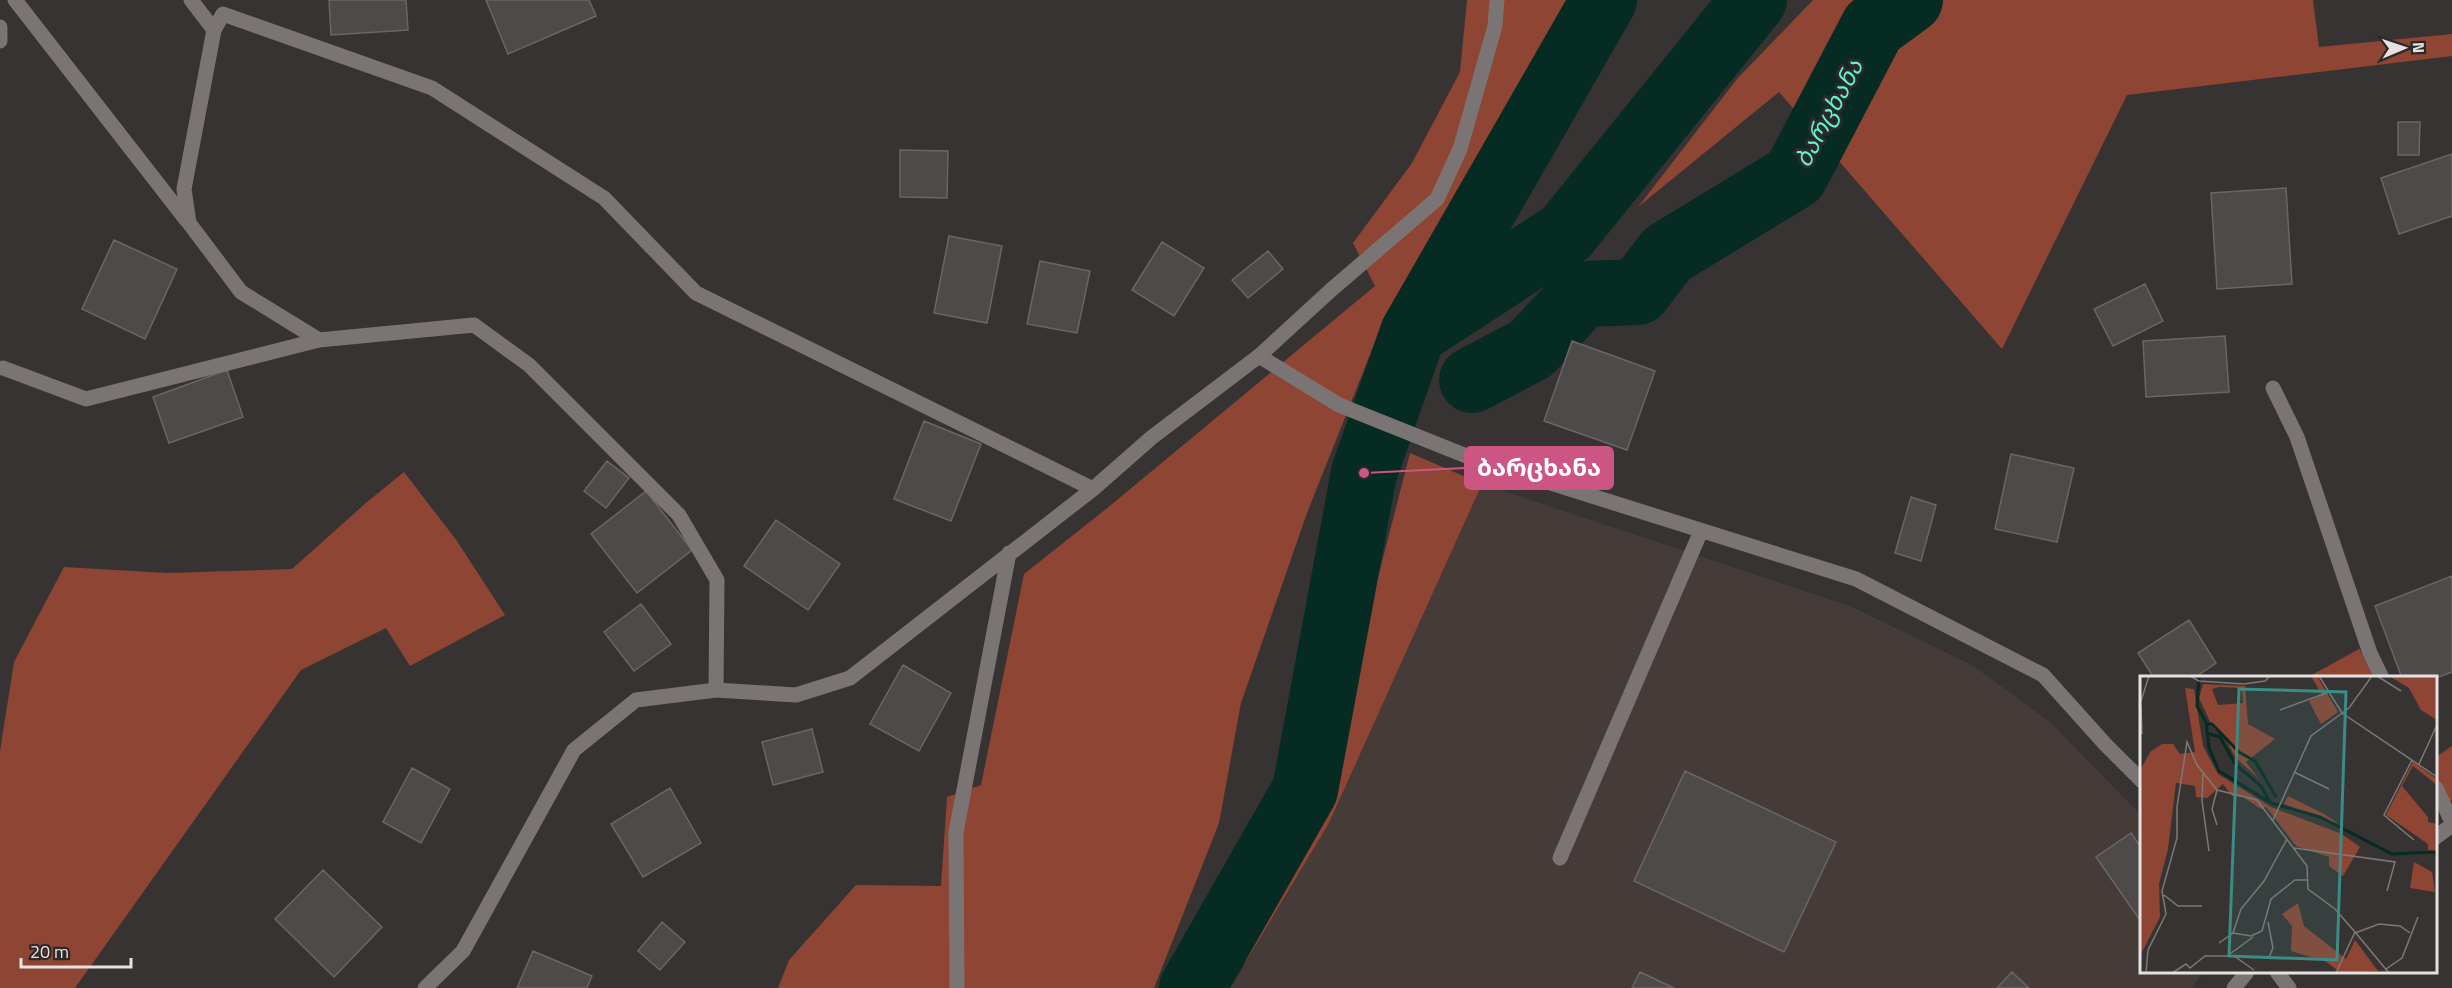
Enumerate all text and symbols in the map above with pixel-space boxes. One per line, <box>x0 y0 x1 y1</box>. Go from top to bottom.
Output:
north arrow <box>2374 18 2434 78</box>
text: N <box>2407 42 2431 53</box>
water label: ბარცხანა <box>1784 52 1872 174</box>
callout: ბარცხანა <box>1465 447 1613 489</box>
text: ბარცხანა <box>1477 449 1601 485</box>
inset map <box>2140 676 2437 973</box>
scale bar <box>21 931 130 969</box>
text: 20 m <box>30 938 69 965</box>

